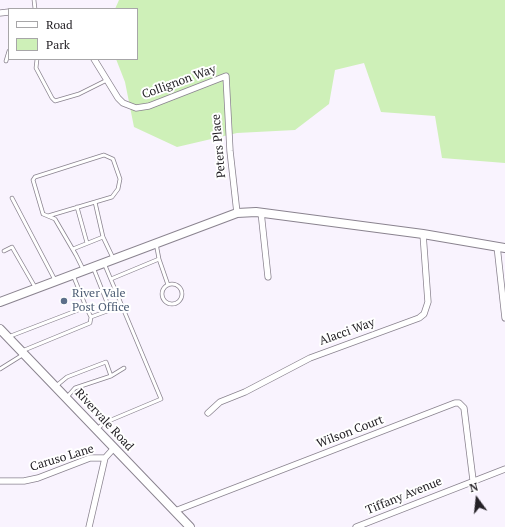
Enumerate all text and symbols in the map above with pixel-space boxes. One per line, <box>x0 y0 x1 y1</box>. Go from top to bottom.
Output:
legend <box>8 8 138 60</box>
text: Road <box>46 17 73 32</box>
text: Park <box>46 37 70 52</box>
street label: Collignon Way <box>140 62 218 102</box>
street label: Peters Place <box>209 113 229 179</box>
place label: River Vale Post Office <box>72 287 130 315</box>
marker: River Vale Post Office <box>59 296 69 306</box>
street label: Alacci Way <box>317 315 377 349</box>
street label: Rivervale Road <box>72 386 136 454</box>
street label: Wilson Court <box>315 413 385 451</box>
street label: Caruso Lane <box>28 441 96 475</box>
street label: Tiffany Avenue <box>364 474 444 518</box>
north arrow <box>457 479 497 519</box>
text: N <box>468 480 480 495</box>

